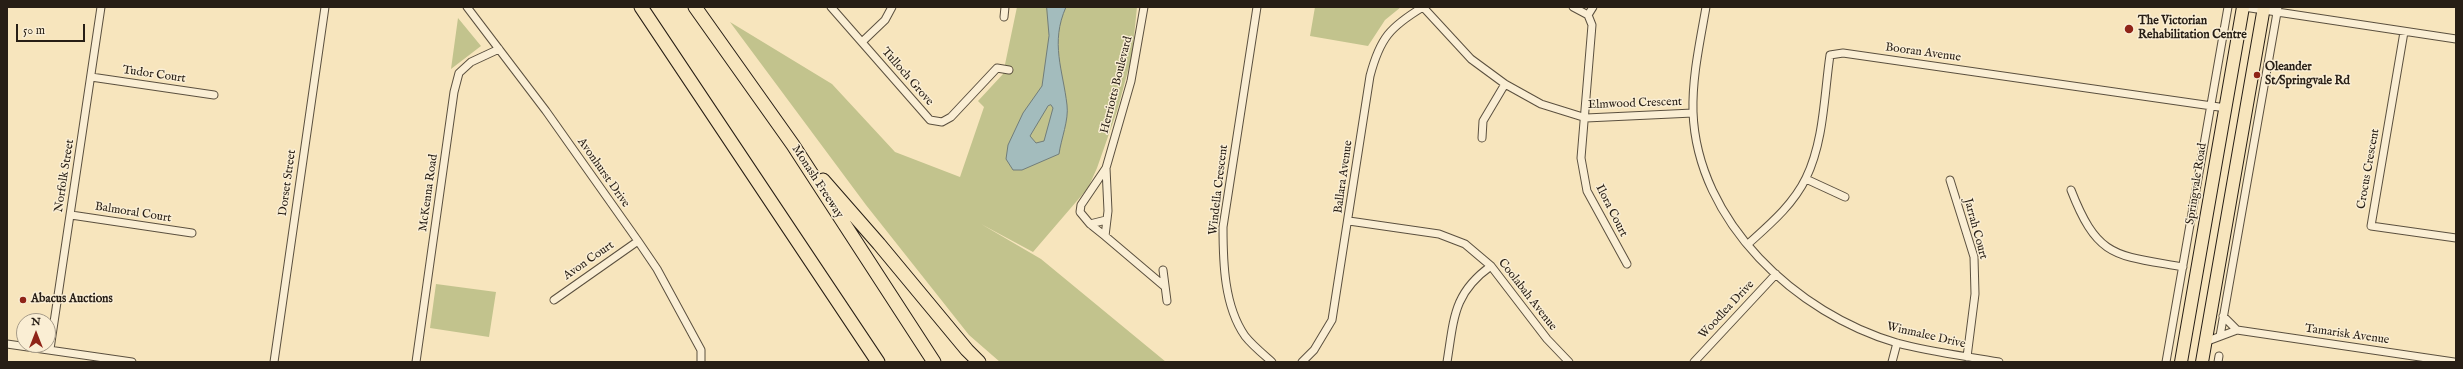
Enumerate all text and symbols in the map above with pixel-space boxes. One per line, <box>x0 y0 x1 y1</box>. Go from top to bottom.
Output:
place label: The Victorian Rehabilitation Centre <box>2138 15 2247 43</box>
scale bar <box>18 16 87 42</box>
text: 50 m <box>23 23 45 38</box>
marker: The Victorian Rehabilitation Centre <box>2123 23 2135 35</box>
street label: Herriotts Boulevard <box>1098 35 1136 135</box>
street label: Booran Avenue <box>1884 41 1962 65</box>
street label: Tulloch Grove <box>878 45 936 109</box>
place label: Oleander St/Springvale Rd <box>2265 61 2350 89</box>
street label: Tudor Court <box>122 63 186 87</box>
marker: Oleander St/Springvale Rd <box>2252 70 2262 80</box>
street label: Elmwood Crescent <box>1588 95 1682 113</box>
street label: Crocus Crescent <box>2355 128 2383 210</box>
street label: Avonhurst Drive <box>574 135 632 211</box>
street label: Norfolk Street <box>52 138 78 214</box>
street label: Ballara Avenue <box>1332 139 1356 215</box>
street label: Springvale Road <box>2183 142 2211 226</box>
street label: Monash Freeway <box>788 143 846 221</box>
street label: Windella Crescent <box>1206 144 1232 236</box>
street label: Dorset Street <box>276 149 300 217</box>
street label: McKenna Road <box>416 153 442 233</box>
street label: Ilora Court <box>1592 182 1630 240</box>
street label: Jarrah Court <box>1960 197 1990 261</box>
street label: Balmoral Court <box>94 200 172 226</box>
street label: Avon Court <box>561 238 617 284</box>
street label: Coolabah Avenue <box>1494 256 1560 334</box>
street label: Woodlea Drive <box>1696 278 1758 342</box>
place label: Abacus Auctions <box>31 293 113 307</box>
marker: Abacus Auctions <box>18 295 28 305</box>
north arrow <box>16 313 56 353</box>
text: N <box>31 315 41 329</box>
street label: Winmalee Drive <box>1885 320 1967 352</box>
street label: Tamarisk Avenue <box>2304 322 2390 348</box>

